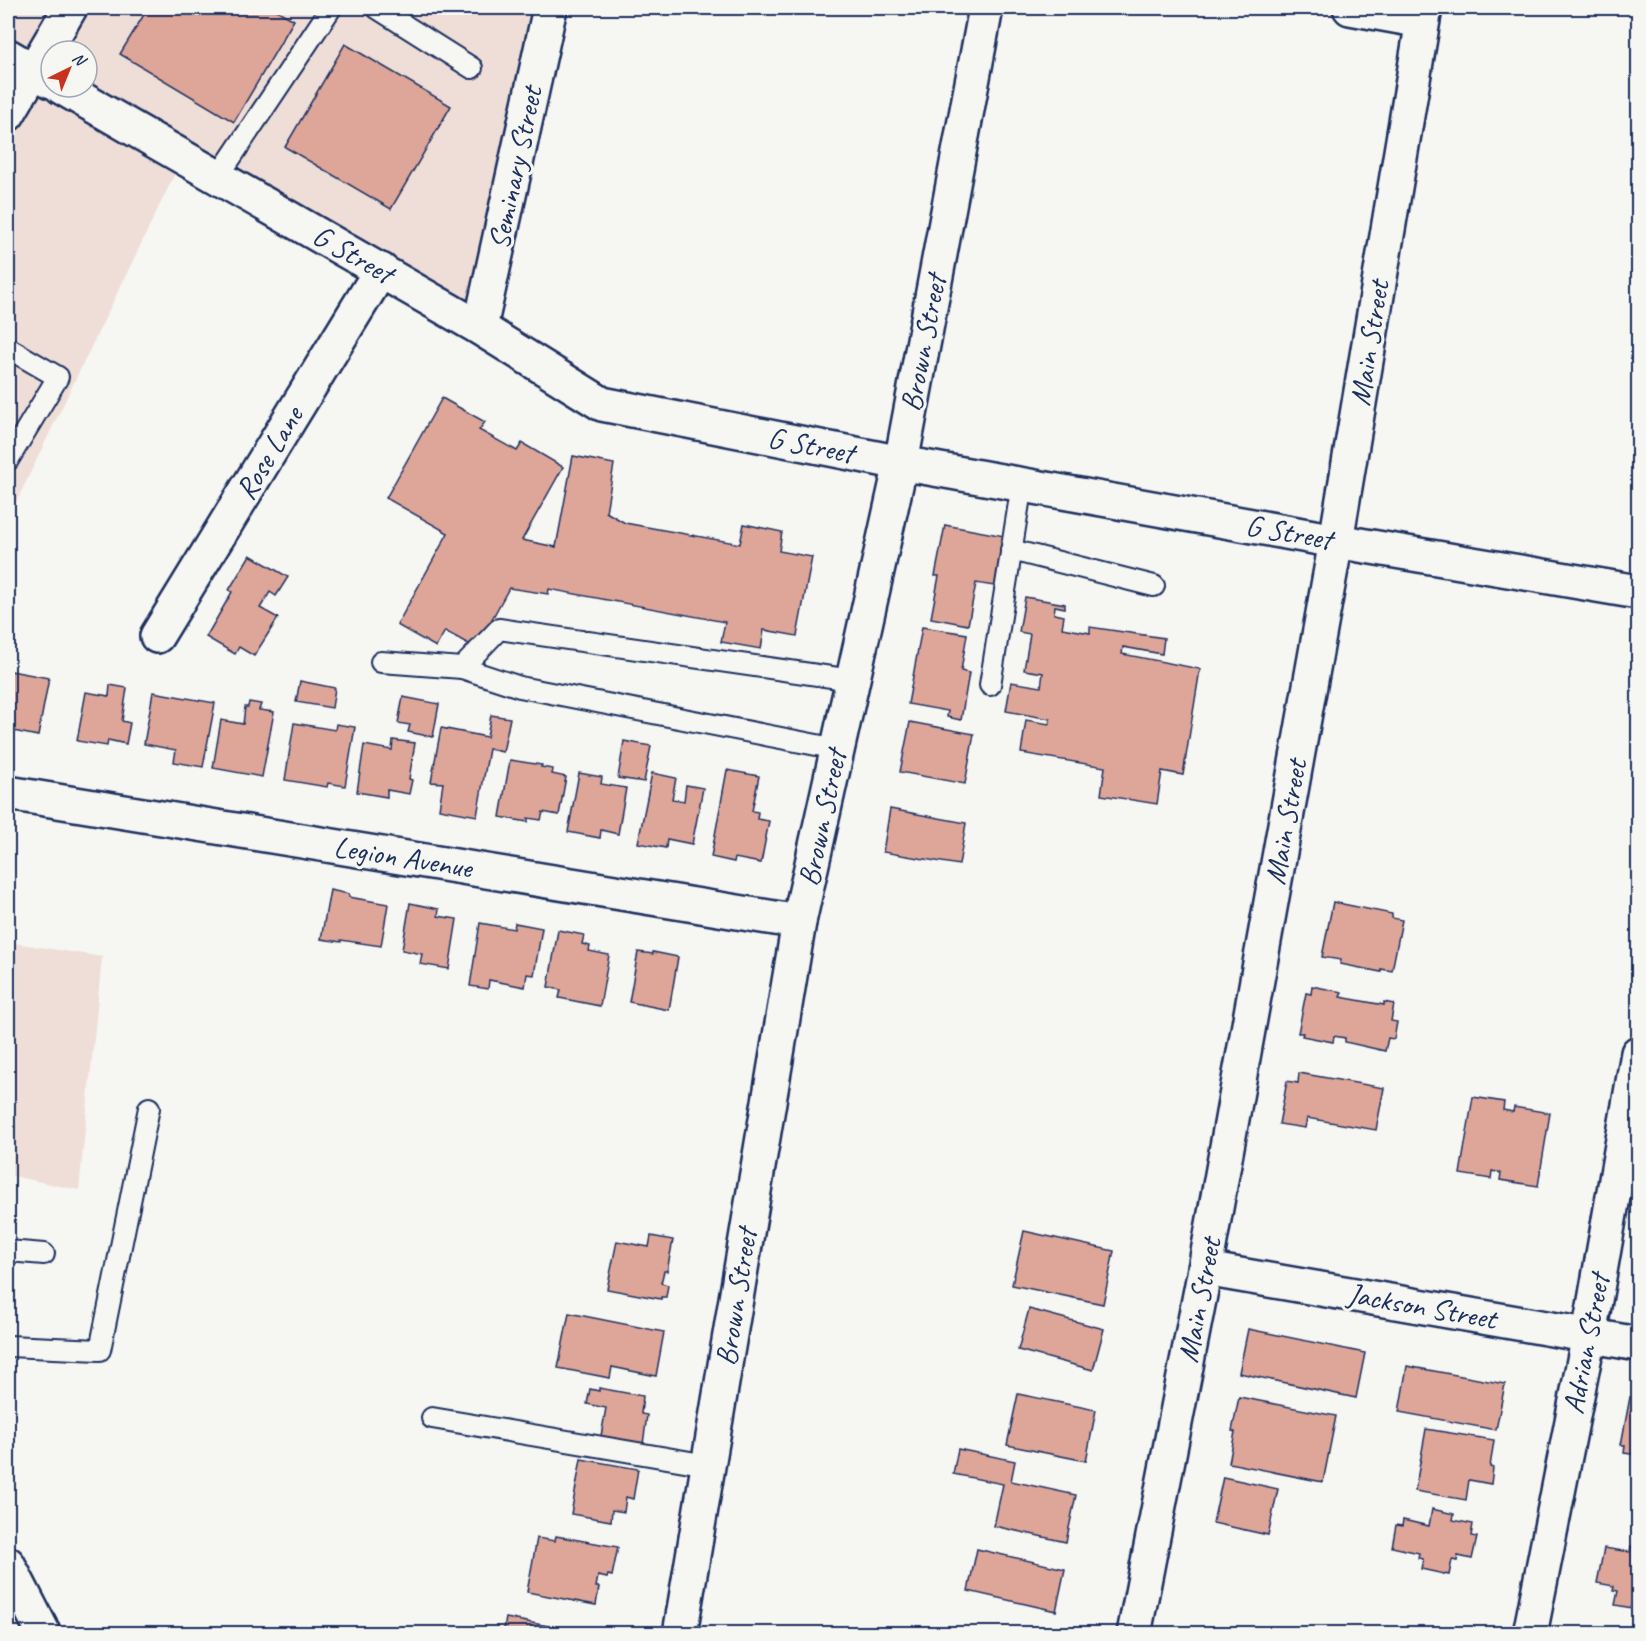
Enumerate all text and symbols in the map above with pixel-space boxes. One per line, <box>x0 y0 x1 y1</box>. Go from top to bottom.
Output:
north arrow <box>39 39 99 99</box>
text: N <box>68 48 91 72</box>
street label: Seminary Street <box>479 80 551 253</box>
street label: G Street <box>306 216 404 294</box>
street label: Brown Street <box>891 268 956 414</box>
street label: Main Street <box>1340 275 1398 408</box>
street label: Rose Lane <box>226 398 313 506</box>
street label: G Street <box>765 418 861 473</box>
street label: G Street <box>1243 506 1339 559</box>
street label: Brown Street <box>789 743 856 889</box>
street label: Main Street <box>1256 754 1316 887</box>
street label: Legion Avenue <box>331 827 477 887</box>
street label: Brown Street <box>706 1222 766 1368</box>
street label: Main Street <box>1168 1232 1230 1365</box>
street label: Adrian Street <box>1554 1267 1619 1417</box>
street label: Jackson Street <box>1343 1274 1502 1338</box>

